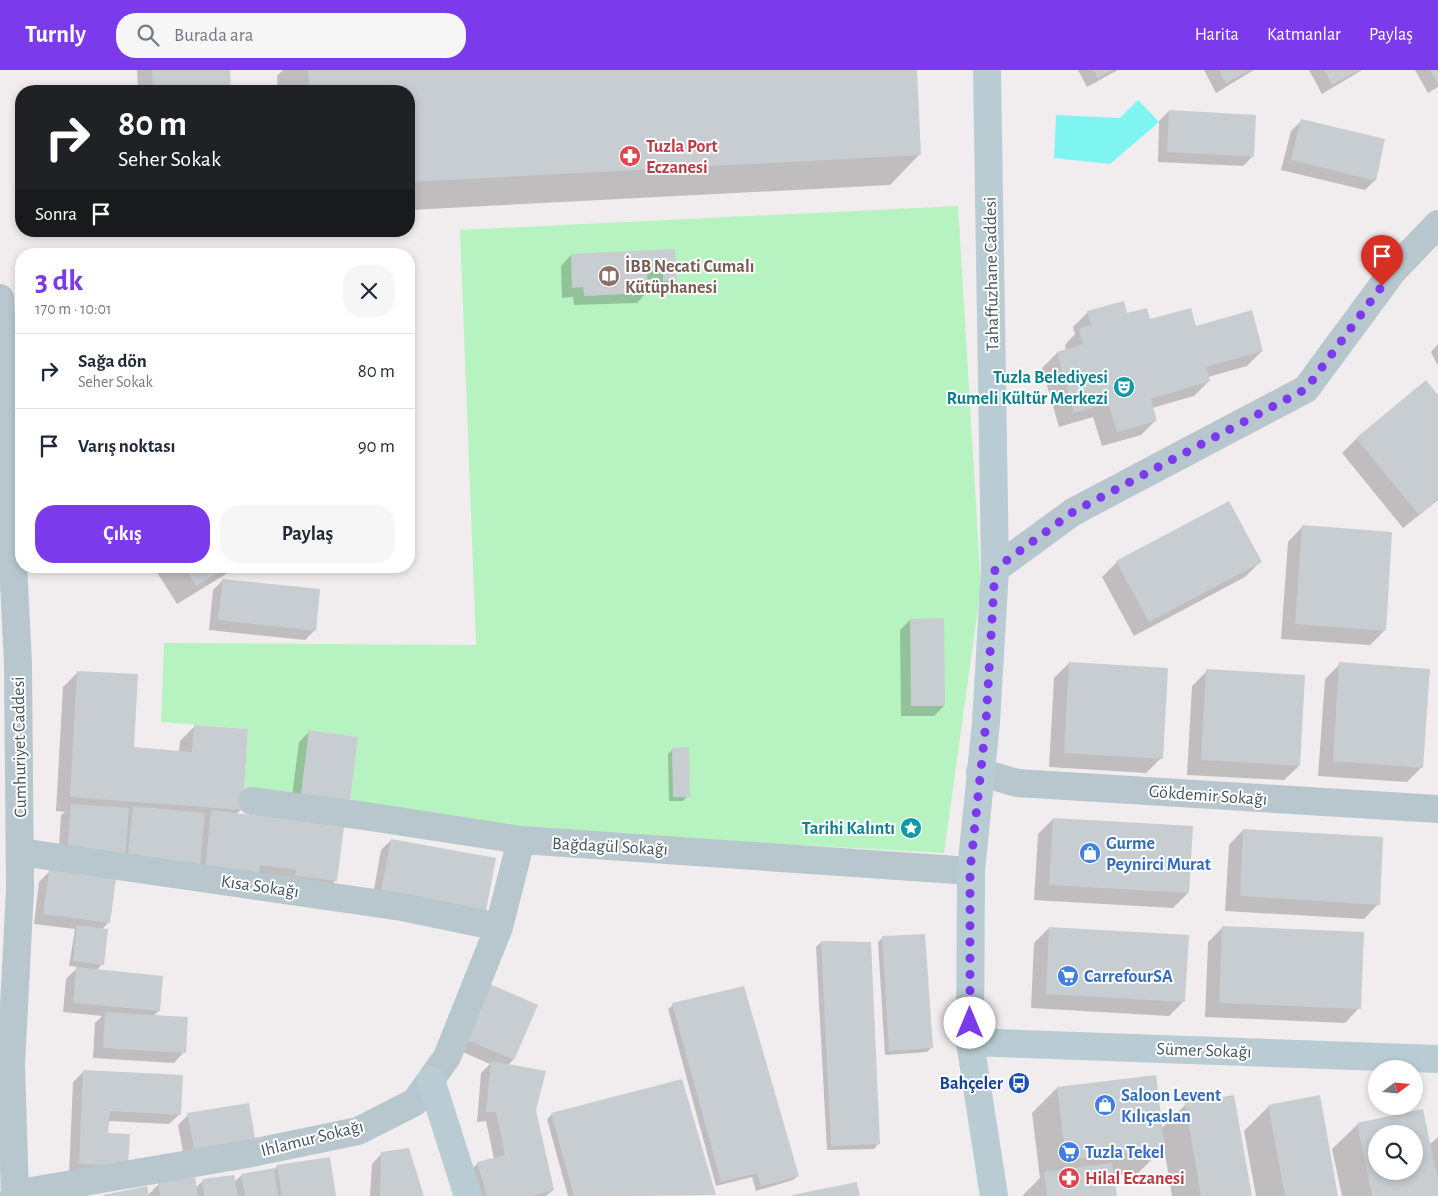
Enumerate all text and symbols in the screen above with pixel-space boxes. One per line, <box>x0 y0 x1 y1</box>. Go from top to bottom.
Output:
search box <box>116 13 466 58</box>
icon: search <box>134 21 162 49</box>
text: Turnly <box>25 23 86 47</box>
text: Burada ara <box>174 26 253 45</box>
text: Harita <box>1195 26 1239 44</box>
text: Katmanlar <box>1267 26 1341 44</box>
text: Paylaş <box>1369 26 1413 44</box>
icon: right <box>35 105 100 170</box>
text: 80 m <box>118 107 187 142</box>
place label: Tuzla Port Eczanesi <box>646 138 718 177</box>
pharmacy icon: Tuzla Port Eczanesi <box>618 144 642 168</box>
text: Seher Sokak <box>118 148 221 170</box>
street label: Tahaffuzhane Caddesi <box>982 197 1002 351</box>
icon: arrive <box>87 200 115 228</box>
text: Sonra <box>35 205 77 224</box>
pin <box>1361 235 1403 286</box>
icon: arrive <box>1368 242 1396 270</box>
place label: İBB Necati Cumalı Kütüphanesi <box>625 255 754 297</box>
library icon: İBB Necati Cumalı Kütüphanesi <box>597 264 621 288</box>
button: close <box>343 265 395 317</box>
text: 3 dk <box>35 266 83 296</box>
text: 170 m · 10:01 <box>35 301 112 317</box>
text: Sağa dön <box>78 352 147 371</box>
icon: right <box>35 357 63 385</box>
text: 80 m <box>358 362 395 381</box>
place label: Tuzla Belediyesi Rumeli Kültür Merkezi <box>946 369 1108 408</box>
text: Seher Sokak <box>78 374 153 390</box>
theatre icon: Tuzla Belediyesi Rumeli Kültür Merkezi <box>1112 375 1136 399</box>
icon: arrive <box>35 432 63 460</box>
text: Varış noktası <box>78 437 176 456</box>
text: 90 m <box>358 437 395 456</box>
button: Çıkış <box>35 505 210 563</box>
button: Paylaş <box>220 505 395 563</box>
street label: Cumhuriyet Caddesi <box>10 676 30 818</box>
street label: Gökdemir Sokağı <box>1148 783 1268 809</box>
place icon: Tarihi Kalıntı <box>899 816 923 840</box>
place label: Tarihi Kalıntı <box>802 820 895 838</box>
street label: Bağdagül Sokağı <box>552 835 668 859</box>
place label: Gurme Peynirci Murat <box>1106 835 1211 874</box>
shop icon: Gurme Peynirci Murat <box>1078 841 1102 865</box>
street label: Kısa Sokağı <box>220 873 300 901</box>
supermarket icon: CarrefourSA <box>1056 964 1080 988</box>
place label: CarrefourSA <box>1084 968 1173 986</box>
position arrow <box>943 996 995 1048</box>
street label: Sümer Sokağı <box>1156 1040 1252 1062</box>
north arrow <box>1368 1060 1422 1115</box>
map controls <box>1368 1060 1423 1180</box>
bus stop icon: Bahçeler <box>1007 1071 1031 1095</box>
place label: Bahçeler <box>939 1075 1004 1093</box>
place label: Saloon Levent Kılıçaslan <box>1121 1087 1221 1126</box>
shop icon: Saloon Levent Kılıçaslan <box>1093 1093 1117 1117</box>
street label: Ihlamur Sokağı <box>259 1118 365 1160</box>
button: search <box>1368 1125 1423 1180</box>
supermarket icon: Tuzla Tekel <box>1057 1140 1081 1164</box>
place label: Tuzla Tekel <box>1085 1144 1164 1162</box>
pharmacy icon: Hilal Eczanesi <box>1057 1166 1081 1190</box>
place label: Hilal Eczanesi <box>1085 1170 1185 1188</box>

